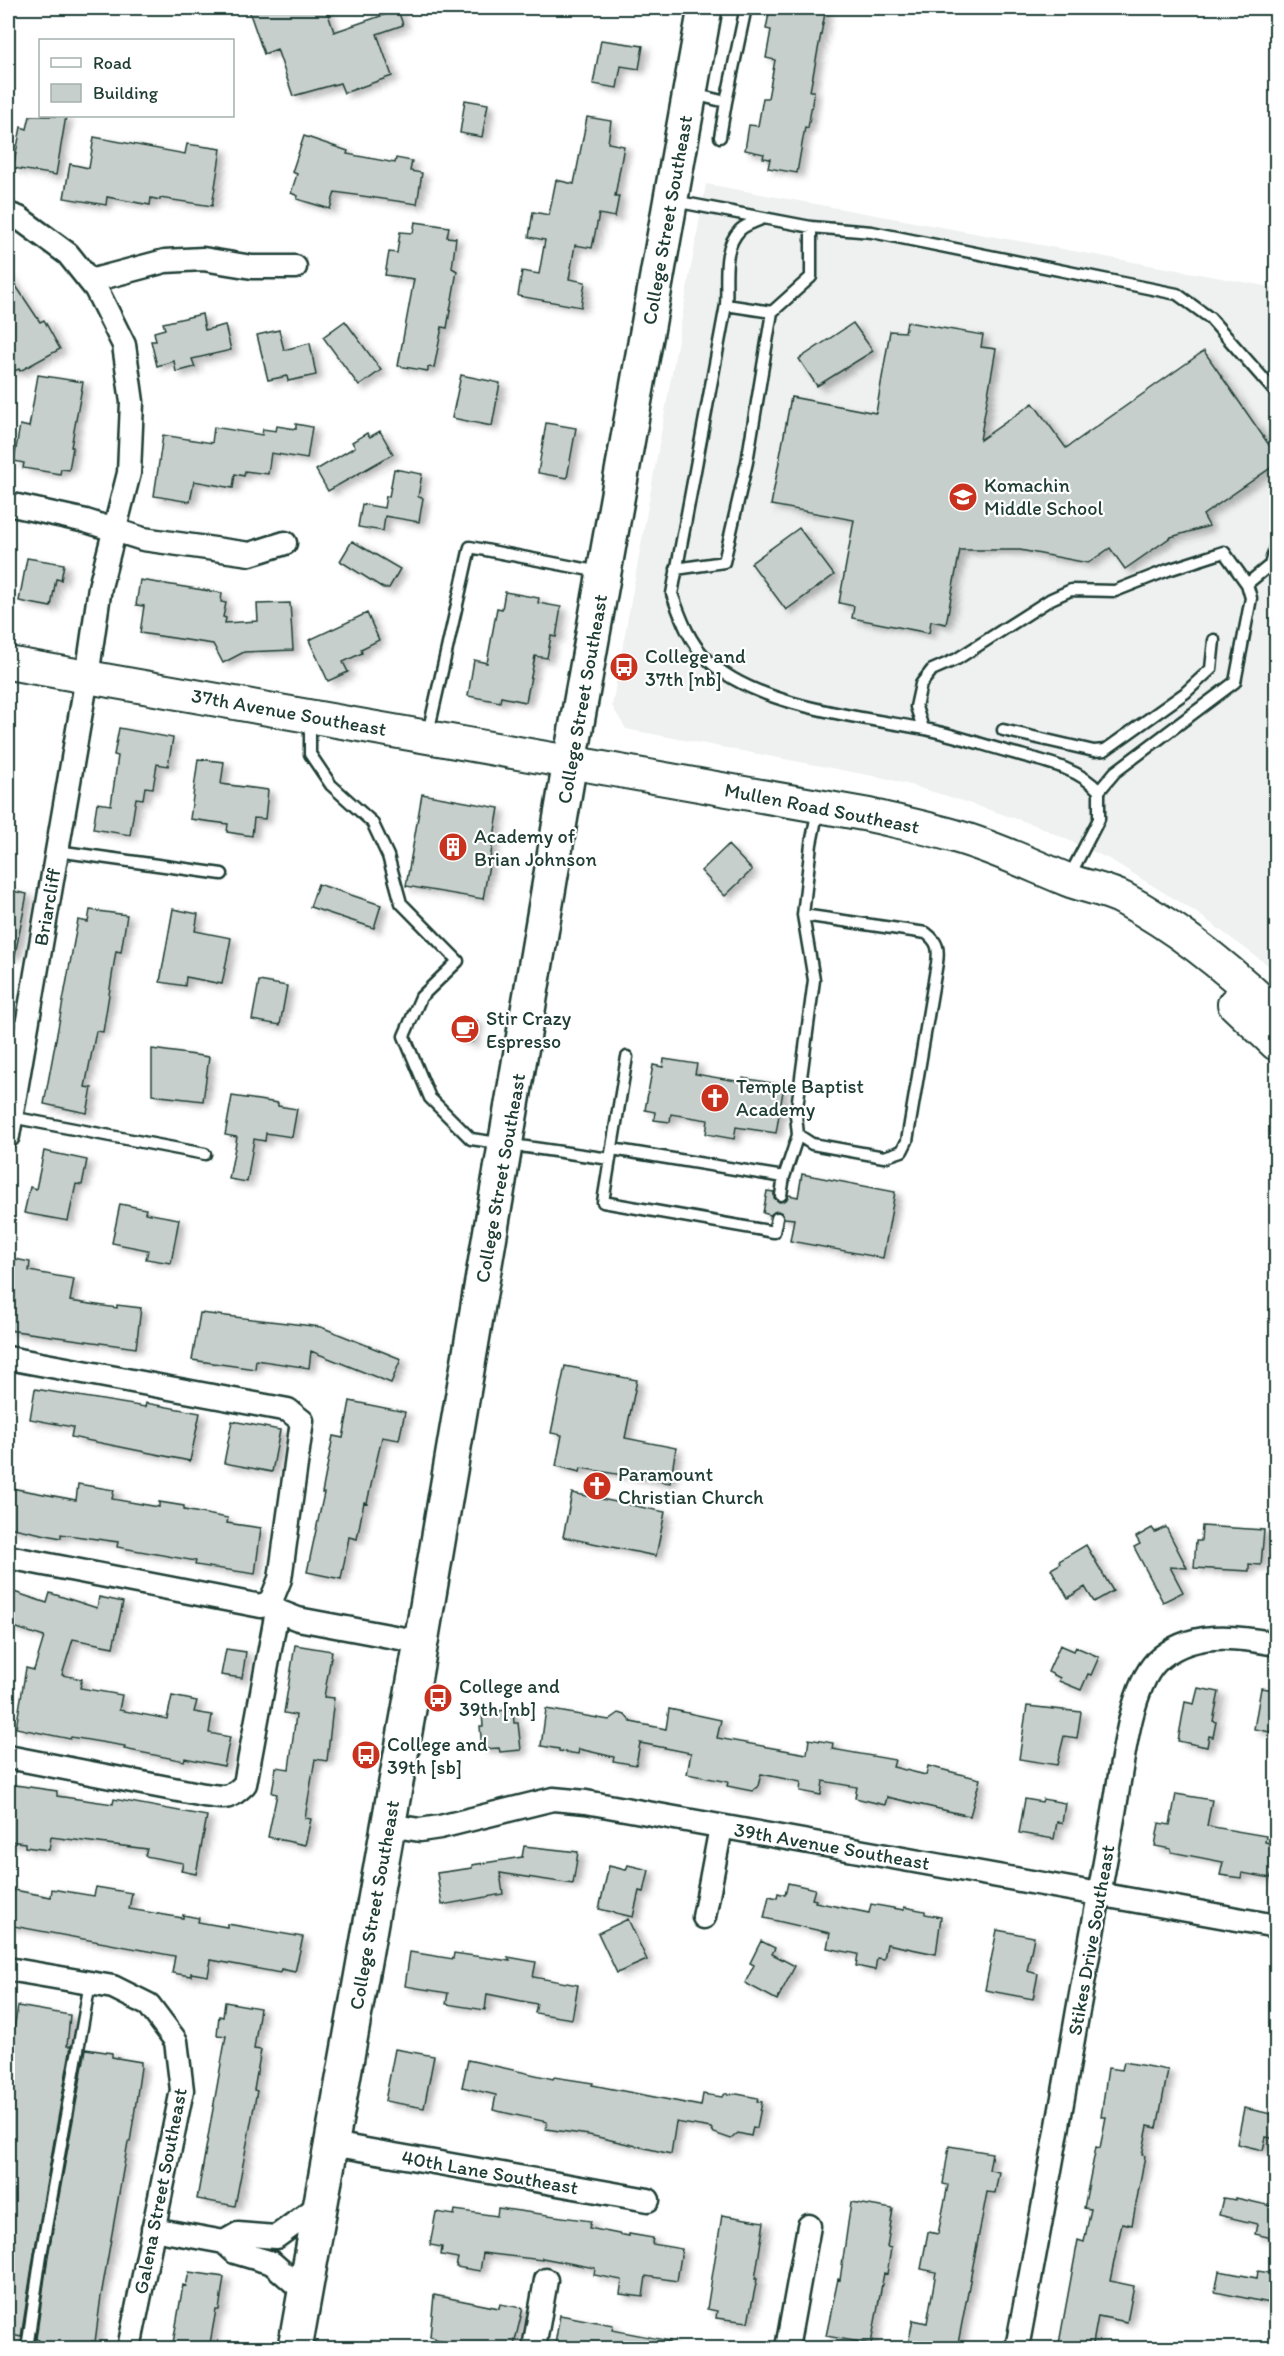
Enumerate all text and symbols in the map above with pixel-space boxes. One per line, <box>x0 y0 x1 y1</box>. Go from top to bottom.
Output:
legend <box>39 39 234 117</box>
text: Road <box>93 52 132 74</box>
text: Building <box>93 82 159 104</box>
street label: College Street Southeast <box>637 113 697 327</box>
place label: Komachin Middle School <box>984 473 1103 520</box>
school or university icon: Komachin Middle School <box>947 481 979 513</box>
street label: College Street Southeast <box>552 592 612 806</box>
place label: College and 37th [nb] <box>645 644 746 691</box>
bus stop icon: College and 37th [nb] <box>608 651 640 683</box>
street label: 37th Avenue Southeast <box>190 683 388 741</box>
street label: Mullen Road Southeast <box>723 777 922 839</box>
place label: Academy of Brian Johnson <box>474 824 597 871</box>
building icon: Academy of Brian Johnson <box>437 831 469 863</box>
street label: Briarcliff <box>28 866 66 948</box>
place label: Stir Crazy Espresso <box>486 1006 572 1053</box>
cafe icon: Stir Crazy Espresso <box>449 1013 481 1045</box>
street label: College Street Southeast <box>470 1071 530 1285</box>
place label: Temple Baptist Academy <box>736 1074 864 1121</box>
church icon: Temple Baptist Academy <box>699 1082 731 1114</box>
place label: Paramount Christian Church <box>618 1462 764 1509</box>
church icon: Paramount Christian Church <box>581 1470 613 1502</box>
place label: College and 39th [nb] <box>459 1674 560 1721</box>
bus stop icon: College and 39th [nb] <box>422 1682 454 1714</box>
place label: College and 39th [sb] <box>387 1732 488 1779</box>
bus stop icon: College and 39th [sb] <box>350 1739 382 1771</box>
street label: College Street Southeast <box>344 1798 404 2012</box>
street label: 39th Avenue Southeast <box>732 1817 932 1875</box>
street label: Stikes Drive Southeast <box>1062 1843 1120 2037</box>
street label: Galena Street Southeast <box>128 2086 192 2296</box>
street label: 40th Lane Southeast <box>400 2145 580 2199</box>

